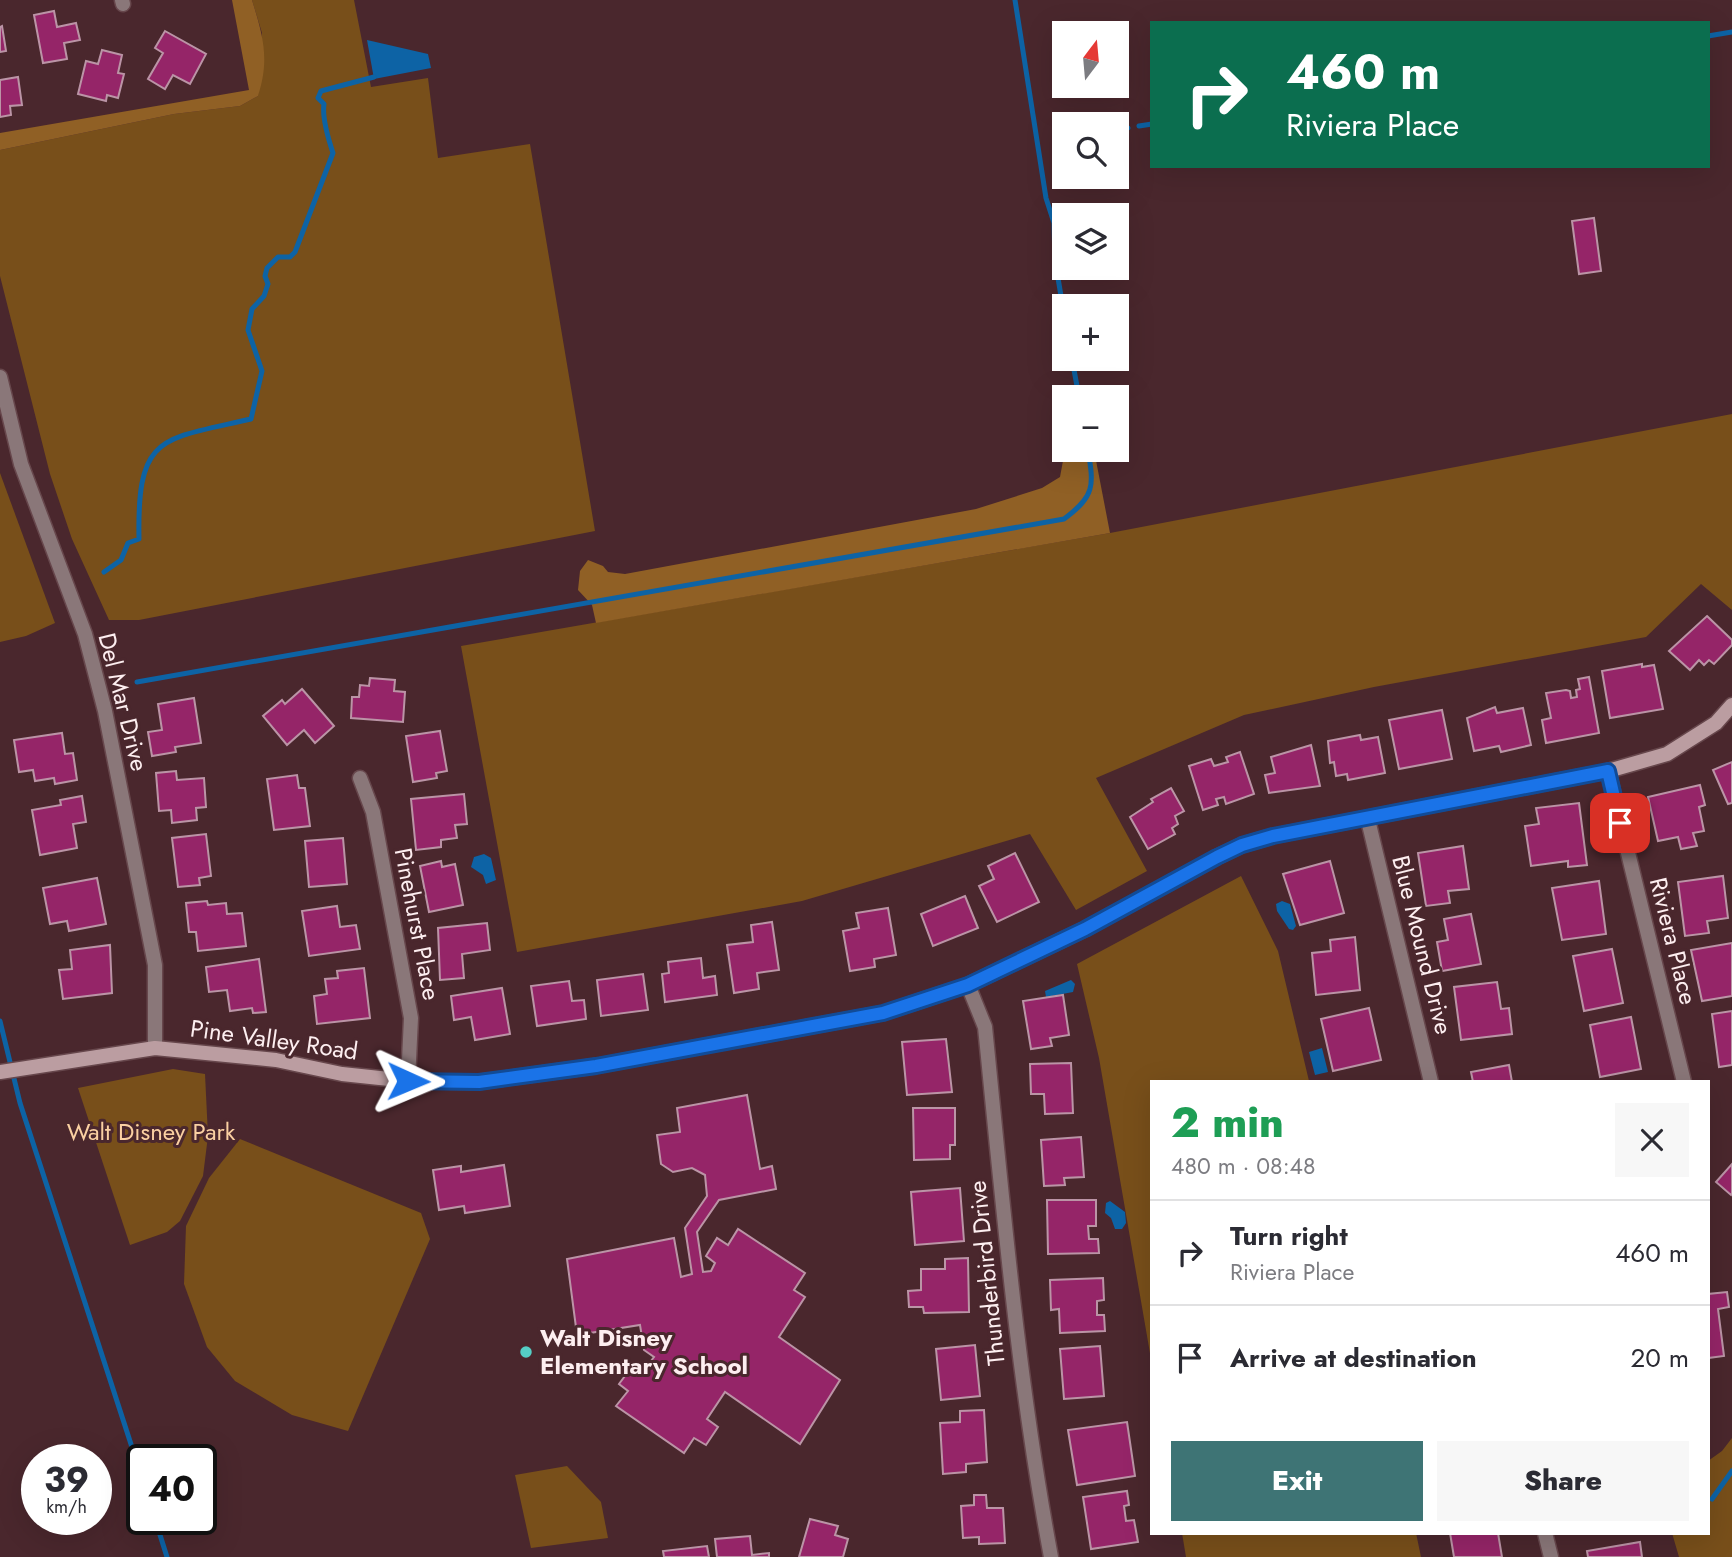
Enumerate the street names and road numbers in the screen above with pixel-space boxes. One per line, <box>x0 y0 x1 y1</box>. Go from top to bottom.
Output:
street label: Del Mar Drive <box>89 629 158 775</box>
street label: Pinehurst Place <box>386 845 449 1003</box>
street label: Blue Mound Drive <box>1383 852 1462 1038</box>
street label: Riviera Place <box>1641 874 1706 1008</box>
street label: Pine Valley Road <box>188 1010 360 1069</box>
street label: Thunderbird Drive <box>959 1179 1014 1367</box>

